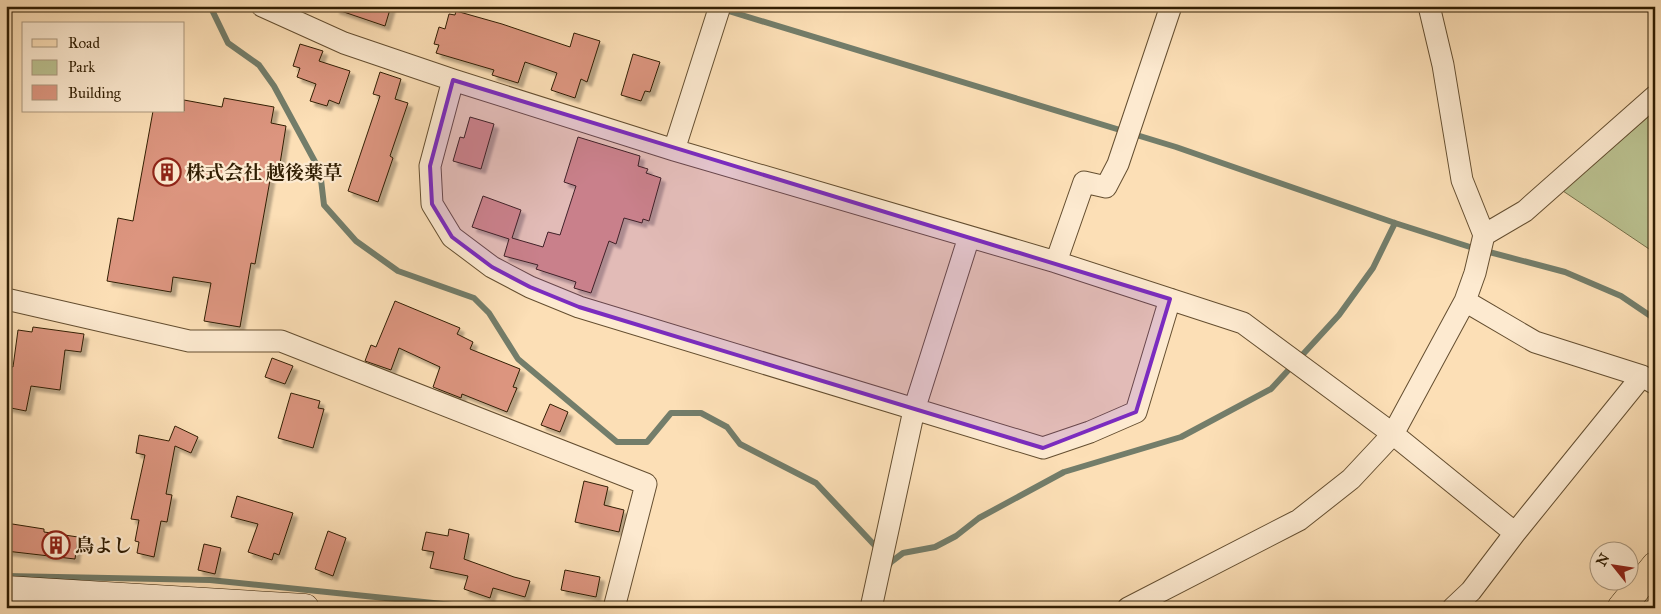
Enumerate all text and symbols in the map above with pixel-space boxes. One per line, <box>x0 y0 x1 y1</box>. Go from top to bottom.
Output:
legend <box>22 22 185 112</box>
text: Road <box>68 34 100 52</box>
text: Park <box>68 58 95 76</box>
text: Building <box>68 84 122 102</box>
building icon: 株式会社 越後薬草 <box>152 157 182 187</box>
place label: 株式会社 越後薬草 <box>186 161 342 184</box>
building icon: 鳥よし <box>41 530 71 560</box>
place label: 鳥よし <box>75 534 132 557</box>
north arrow <box>1588 542 1638 592</box>
text: N <box>1593 550 1614 569</box>

